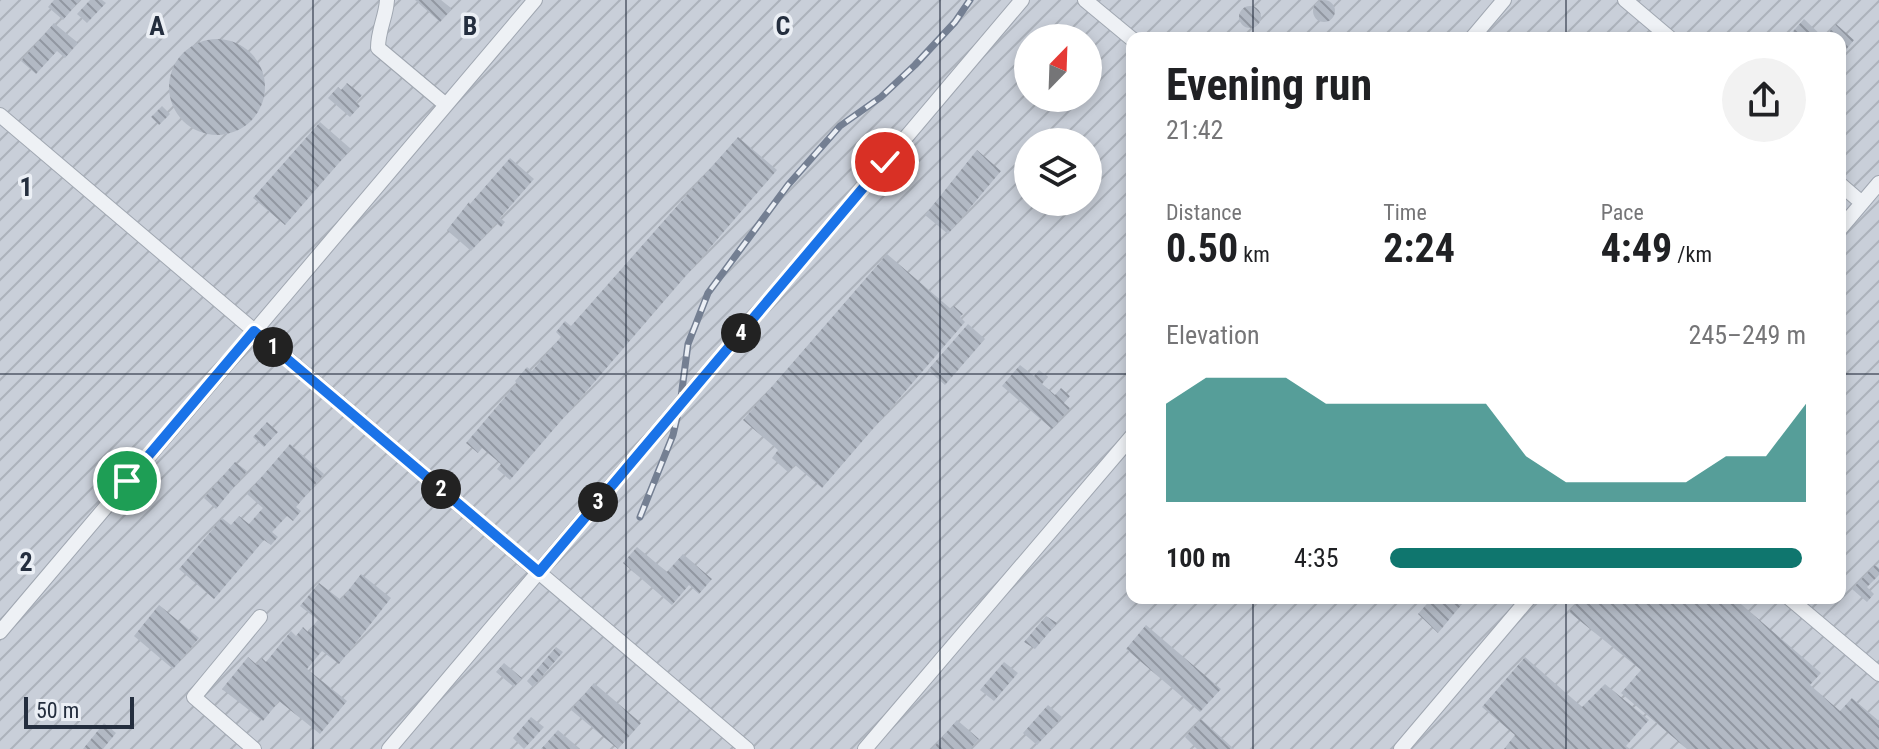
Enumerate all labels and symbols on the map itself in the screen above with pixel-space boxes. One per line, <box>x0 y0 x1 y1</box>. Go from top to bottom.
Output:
text: A <box>149 11 165 41</box>
text: B <box>463 11 477 41</box>
text: C <box>776 11 791 41</box>
north arrow <box>1014 24 1102 112</box>
pin <box>851 128 919 196</box>
text: 1 <box>19 172 33 202</box>
pin: 4 <box>721 313 761 353</box>
pin: 1 <box>253 327 293 367</box>
pin <box>93 447 161 515</box>
pin: 2 <box>421 469 461 509</box>
pin: 3 <box>578 482 618 522</box>
text: 2 <box>19 547 33 577</box>
scale bar <box>24 693 134 729</box>

